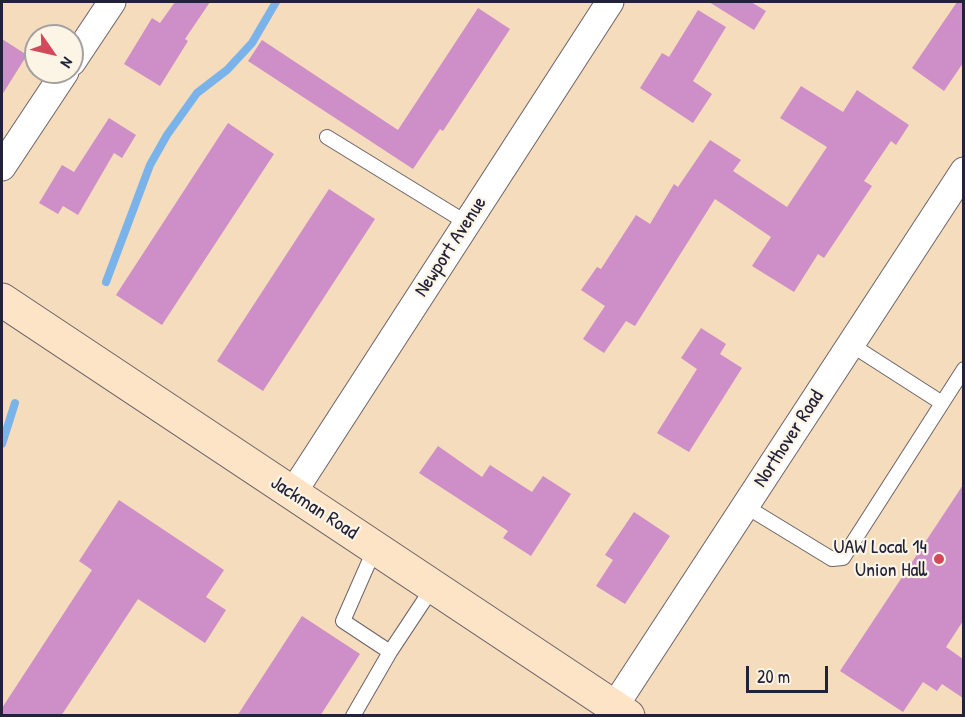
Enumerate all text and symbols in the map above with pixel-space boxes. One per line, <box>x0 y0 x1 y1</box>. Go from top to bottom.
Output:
north arrow <box>24 24 84 84</box>
text: N <box>56 53 79 73</box>
street label: Newport Avenue <box>410 193 492 301</box>
street label: Northover Road <box>749 386 829 492</box>
street label: Jackman Road <box>266 471 362 545</box>
place label: UAW Local 14 Union Hall <box>834 536 927 583</box>
marker: UAW Local 14 Union Hall <box>932 552 946 566</box>
scale bar <box>749 654 832 692</box>
text: 20 m <box>757 664 790 689</box>

